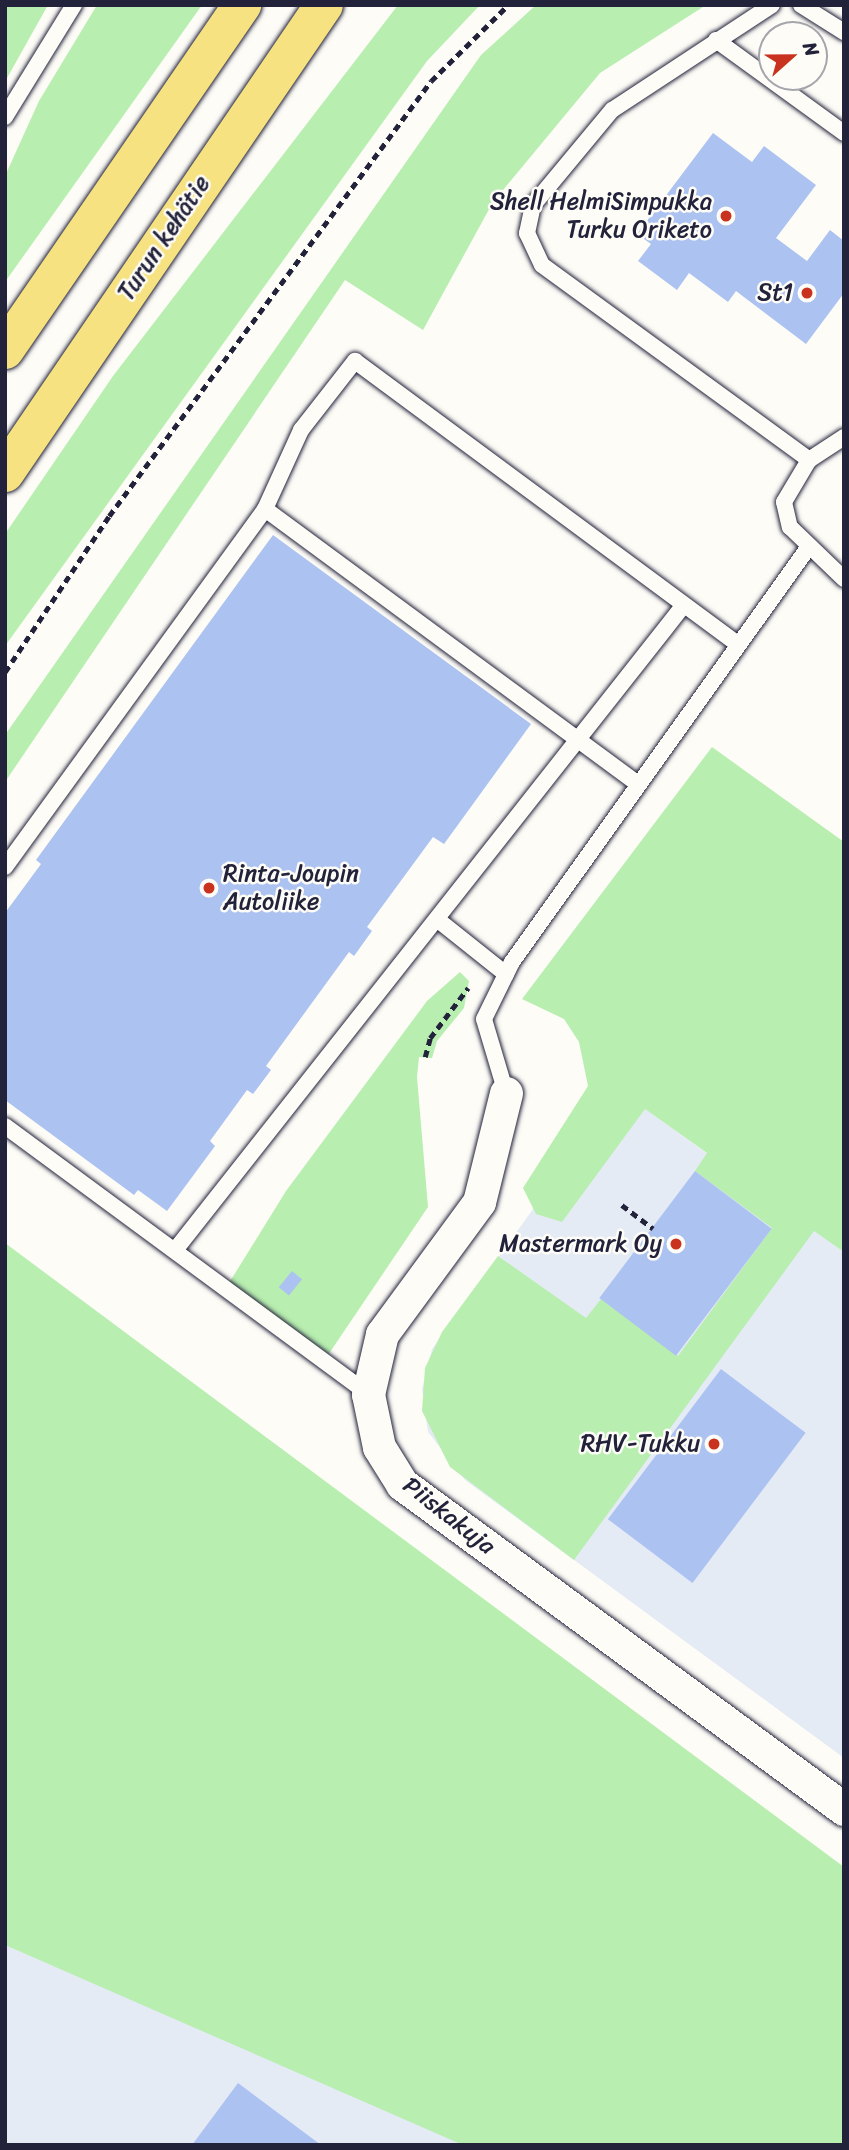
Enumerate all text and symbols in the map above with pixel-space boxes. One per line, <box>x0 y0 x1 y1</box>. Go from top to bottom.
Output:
north arrow <box>758 21 828 91</box>
text: N <box>793 37 829 61</box>
street label: Turun kehätie <box>112 170 216 306</box>
place label: Shell HelmiSimpukka Turku Oriketo <box>488 188 712 244</box>
marker: Shell HelmiSimpukka Turku Oriketo <box>718 208 734 224</box>
place label: St1 <box>757 279 793 307</box>
marker: St1 <box>799 285 815 301</box>
place label: Rinta-Joupin Autoliike <box>223 860 359 916</box>
marker: Rinta-Joupin Autoliike <box>201 880 217 896</box>
place label: Mastermark Oy <box>499 1230 662 1258</box>
marker: Mastermark Oy <box>668 1236 684 1252</box>
place label: RHV-Tukku <box>581 1430 700 1458</box>
marker: RHV-Tukku <box>706 1436 722 1452</box>
street label: Piiskakuja <box>397 1471 501 1561</box>

